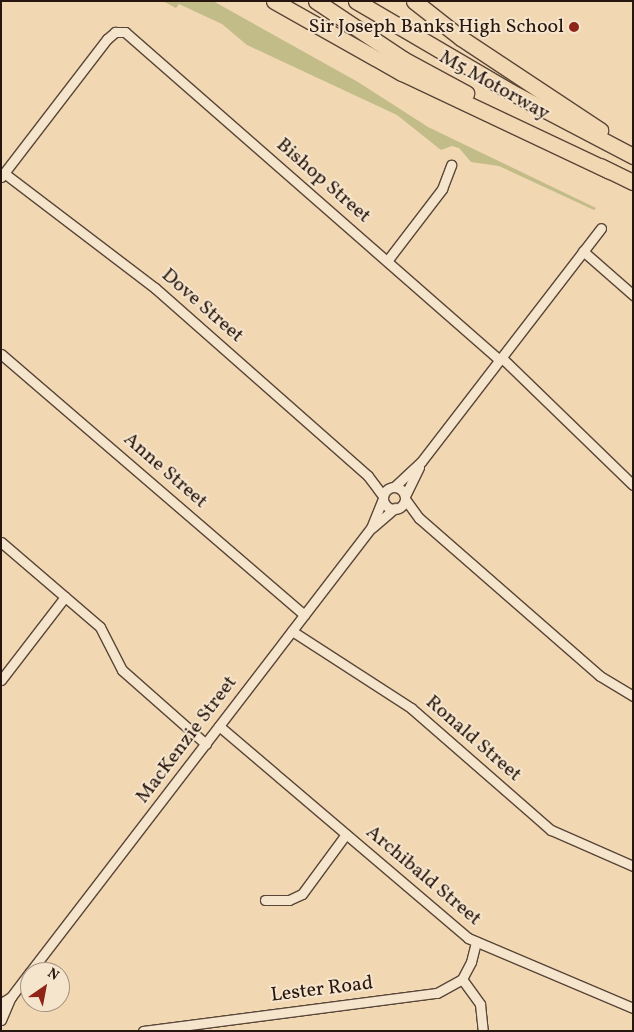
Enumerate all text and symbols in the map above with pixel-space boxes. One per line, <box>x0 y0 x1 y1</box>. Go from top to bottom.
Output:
place label: Sir Joseph Banks High School <box>309 15 564 39</box>
marker: Sir Joseph Banks High School <box>568 21 580 33</box>
street label: M5 Motorway <box>435 46 553 126</box>
street label: Bishop Street <box>271 133 375 229</box>
street label: Dove Street <box>156 264 248 348</box>
street label: Anne Street <box>118 428 212 514</box>
street label: MacKenzie Street <box>131 671 243 809</box>
street label: Ronald Street <box>420 691 526 787</box>
street label: Archibald Street <box>360 821 486 931</box>
north arrow <box>20 962 70 1012</box>
text: N <box>43 964 62 986</box>
street label: Lester Road <box>269 972 375 1008</box>

